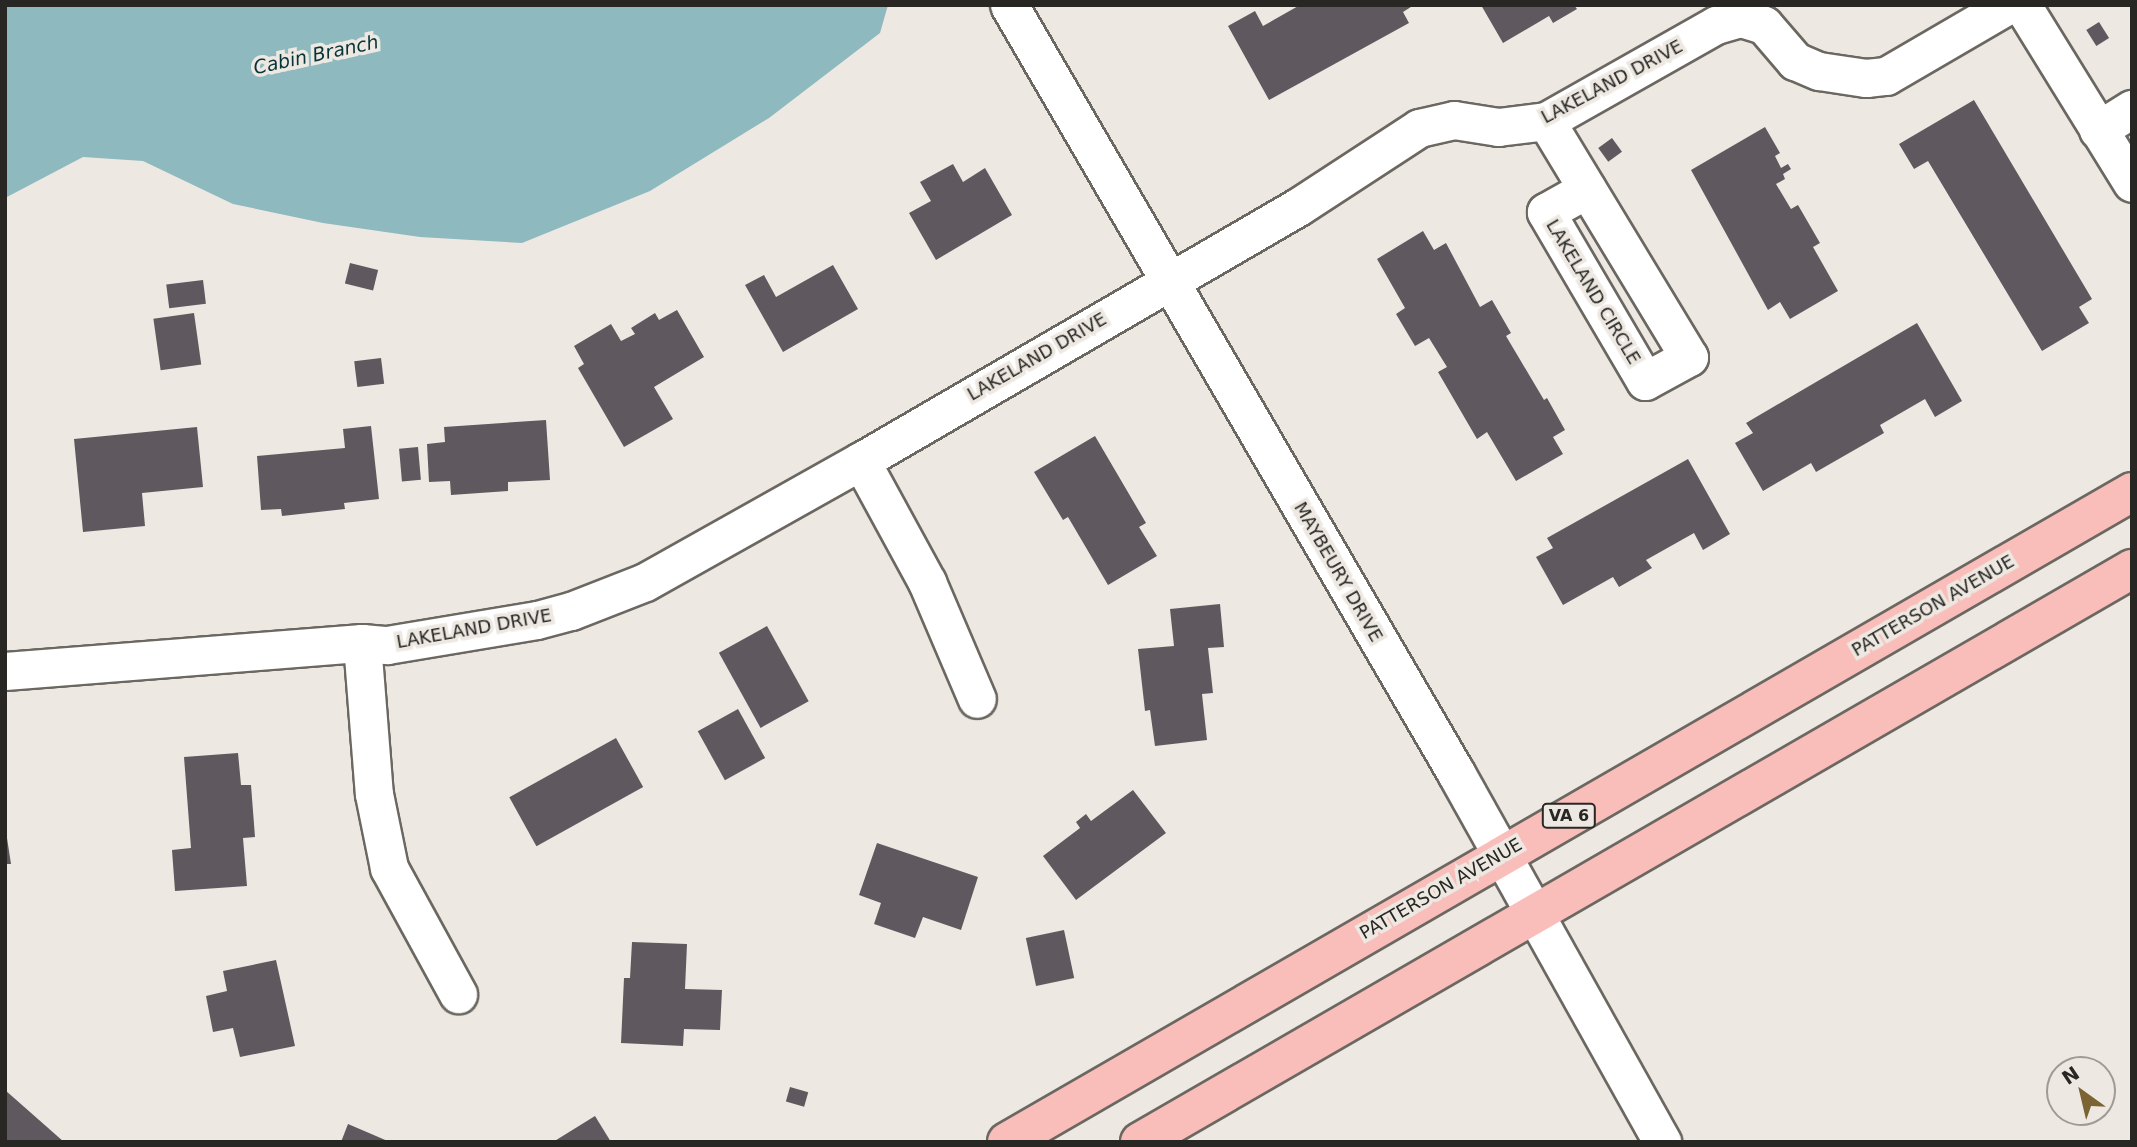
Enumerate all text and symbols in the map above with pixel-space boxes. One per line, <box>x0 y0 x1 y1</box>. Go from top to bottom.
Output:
water label: Cabin Branch <box>251 31 381 79</box>
street label: LAKELAND DRIVE <box>1538 36 1686 128</box>
street label: LAKELAND CIRCLE <box>1541 216 1645 368</box>
street label: LAKELAND DRIVE <box>964 308 1110 406</box>
street label: MAYBEURY DRIVE <box>1289 498 1387 646</box>
street label: PATTERSON AVENUE <box>1848 551 2018 661</box>
street label: LAKELAND DRIVE <box>395 605 553 653</box>
road number: VA 6 <box>1541 804 1597 828</box>
street label: PATTERSON AVENUE <box>1356 834 1526 944</box>
north arrow <box>2046 1056 2116 1126</box>
text: N <box>2058 1062 2083 1089</box>

